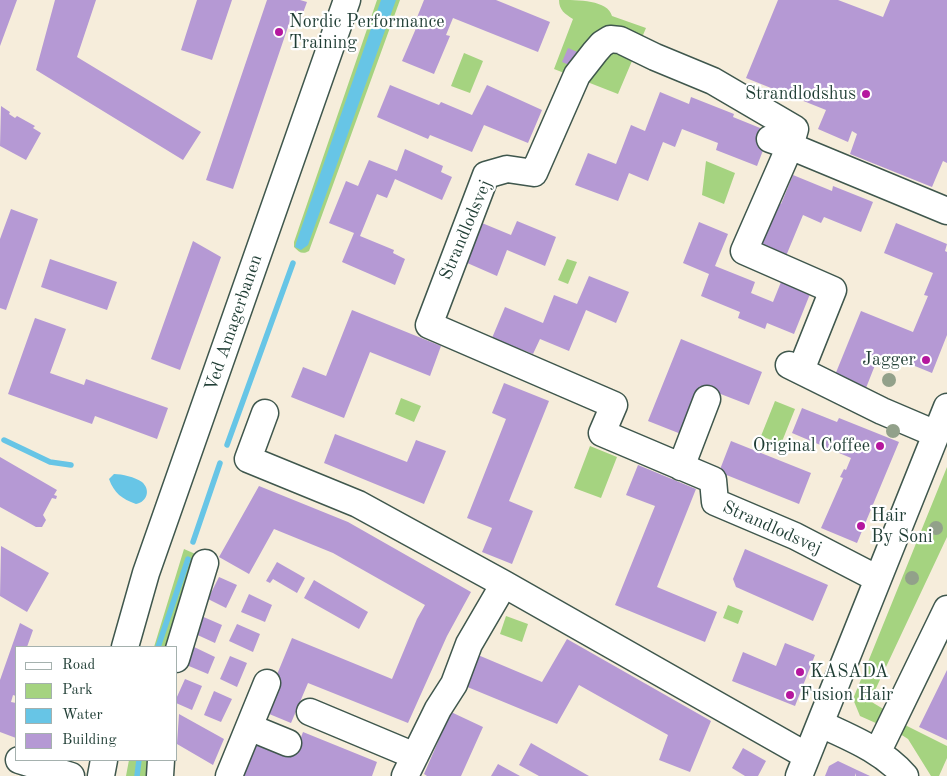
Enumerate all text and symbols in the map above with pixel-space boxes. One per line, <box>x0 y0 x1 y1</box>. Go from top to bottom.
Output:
place label: Nordic Performance Training <box>289 11 445 54</box>
marker: Nordic Performance Training <box>273 26 285 38</box>
place label: Strandlodshus <box>745 83 856 105</box>
marker: Strandlodshus <box>860 88 872 100</box>
street label: Strandlodsvej <box>435 177 497 283</box>
street label: Ved Amagerbanen <box>201 252 267 394</box>
place label: Jagger <box>862 349 916 371</box>
marker: Jagger <box>920 354 932 366</box>
place label: Original Coffee <box>753 435 870 457</box>
marker: Original Coffee <box>874 440 886 452</box>
street label: Strandlodsvej <box>719 496 825 560</box>
place label: Hair By Soni <box>871 505 933 548</box>
marker: Hair By Soni <box>855 520 867 532</box>
legend <box>15 646 178 761</box>
text: Road <box>62 658 95 673</box>
place label: KASADA <box>810 661 888 683</box>
marker: KASADA <box>794 666 806 678</box>
text: Park <box>62 683 93 698</box>
place label: Fusion Hair <box>800 684 893 706</box>
marker: Fusion Hair <box>784 689 796 701</box>
text: Water <box>62 708 103 723</box>
text: Building <box>62 733 117 748</box>

